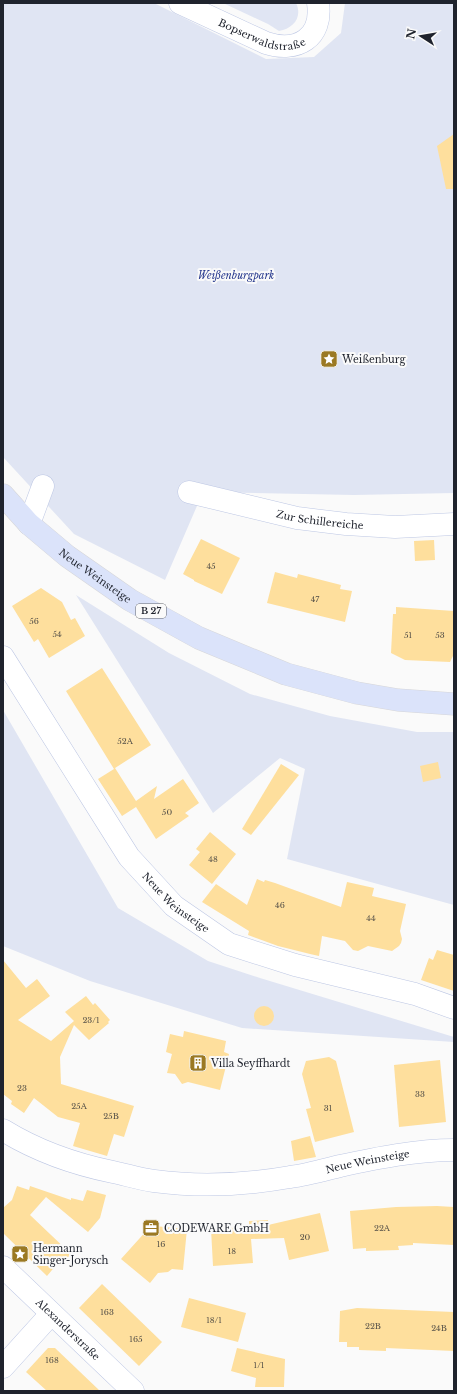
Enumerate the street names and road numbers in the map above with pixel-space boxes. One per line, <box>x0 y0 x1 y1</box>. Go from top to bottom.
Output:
street label: Bopserwaldstraße <box>216 16 308 53</box>
street label: Zur Schillereiche <box>275 507 364 532</box>
street label: Neue Weinsteige <box>56 546 134 606</box>
road number: B 27 <box>136 604 166 618</box>
street label: Neue Weinsteige <box>139 870 212 936</box>
street label: Neue Weinsteige <box>324 1147 411 1176</box>
street label: Alexanderstraße <box>32 1295 103 1363</box>

